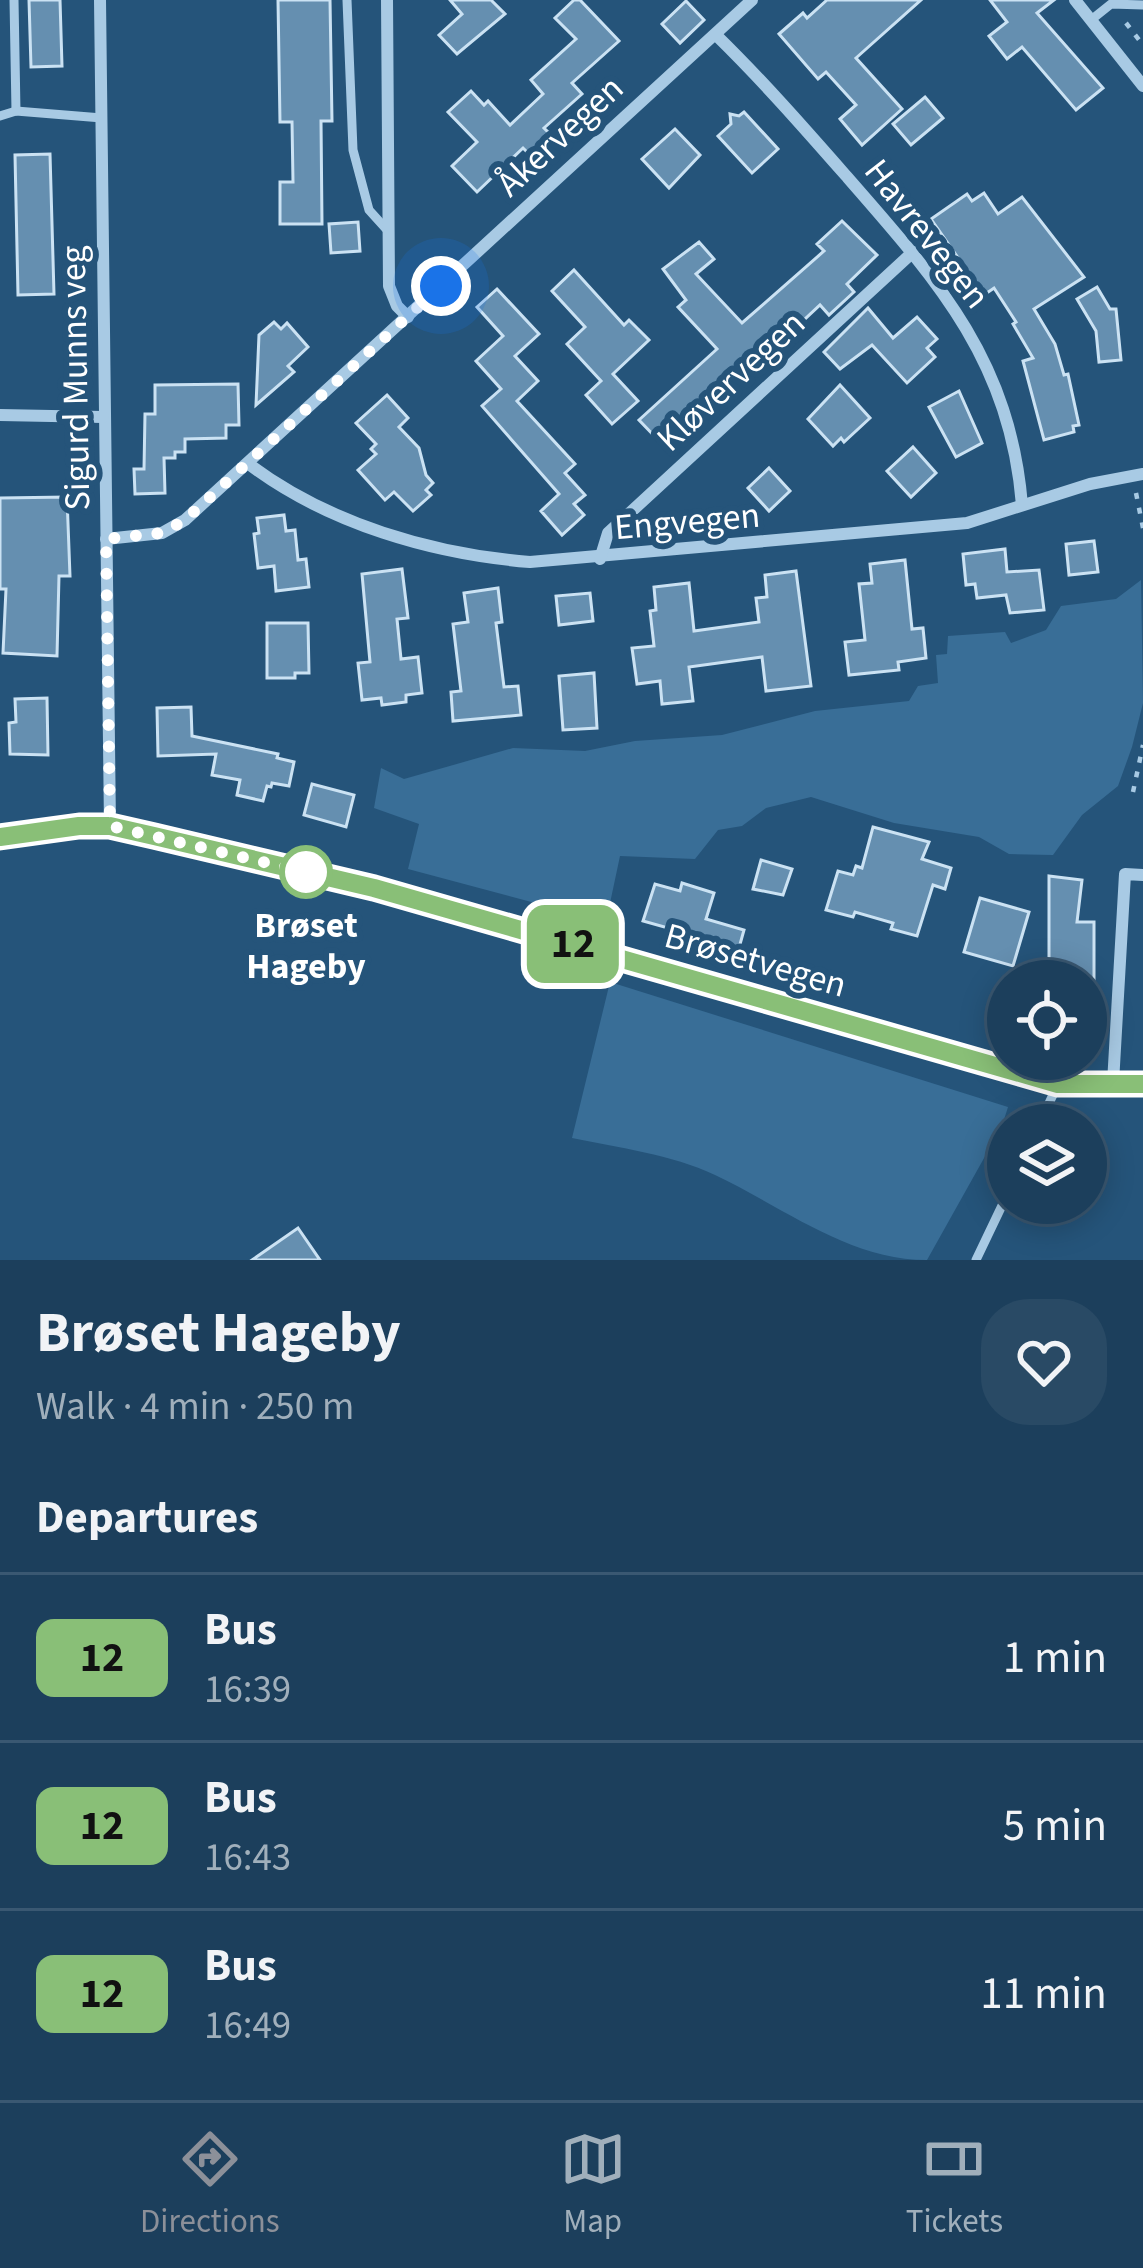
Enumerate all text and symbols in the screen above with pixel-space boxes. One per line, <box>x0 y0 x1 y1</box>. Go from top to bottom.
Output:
street label: Åkervegen <box>485 64 635 208</box>
street label: Havrevegen <box>852 148 1002 320</box>
street label: Sigurd Munns veg <box>48 245 103 511</box>
your location <box>411 256 471 316</box>
street label: Kløvervegen <box>645 299 817 463</box>
street label: Engvegen <box>612 490 762 553</box>
marker: Brøset Hageby <box>281 847 331 897</box>
place label: Brøset Hageby <box>246 900 366 992</box>
line badge: 12 <box>519 905 627 983</box>
street label: Brøsetvegen <box>659 910 852 1011</box>
text: 12 <box>551 914 595 974</box>
map controls <box>987 960 1107 1224</box>
button: locate <box>987 960 1107 1080</box>
button: layers <box>987 1104 1107 1224</box>
text: Brøset Hageby <box>36 1293 401 1374</box>
button: heart <box>981 1299 1107 1425</box>
text: Walk · 4 min · 250 m <box>36 1379 354 1435</box>
text: Departures <box>36 1486 258 1550</box>
text: Bus <box>204 1598 277 1662</box>
text: 1 min <box>1003 1626 1107 1690</box>
text: 12 <box>80 1628 124 1688</box>
text: 16:39 <box>204 1662 291 1718</box>
text: Bus <box>204 1766 277 1830</box>
text: 5 min <box>1003 1794 1107 1858</box>
text: 12 <box>80 1796 124 1856</box>
text: 16:43 <box>204 1830 291 1886</box>
text: Bus <box>204 1934 277 1998</box>
text: 11 min <box>980 1962 1107 2026</box>
text: 12 <box>80 1964 124 2024</box>
text: 16:49 <box>204 1998 291 2054</box>
tab: Directions <box>140 2126 280 2245</box>
tab: Map <box>560 2126 626 2245</box>
tab: Tickets <box>906 2126 1003 2245</box>

